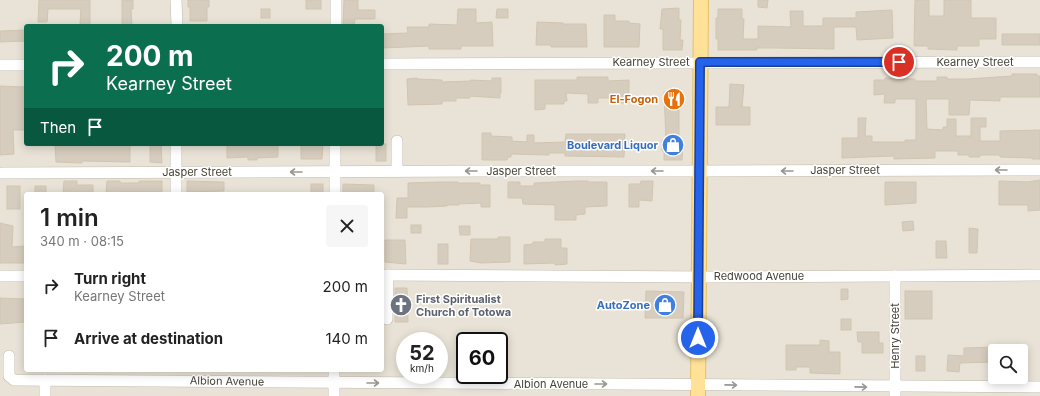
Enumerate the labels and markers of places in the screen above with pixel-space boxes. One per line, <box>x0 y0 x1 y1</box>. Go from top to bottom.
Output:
pin <box>882 45 916 79</box>
restaurant icon: El-Fogon <box>661 86 687 112</box>
place label: El-Fogon <box>610 92 658 106</box>
shop icon: Boulevard Liquor <box>660 132 686 158</box>
place label: Boulevard Liquor <box>567 138 659 152</box>
church icon: First Spiritualist Church of Totowa <box>388 292 414 318</box>
place label: First Spiritualist Church of Totowa <box>416 292 511 319</box>
shop icon: AutoZone <box>652 292 678 318</box>
place label: AutoZone <box>597 298 650 312</box>

